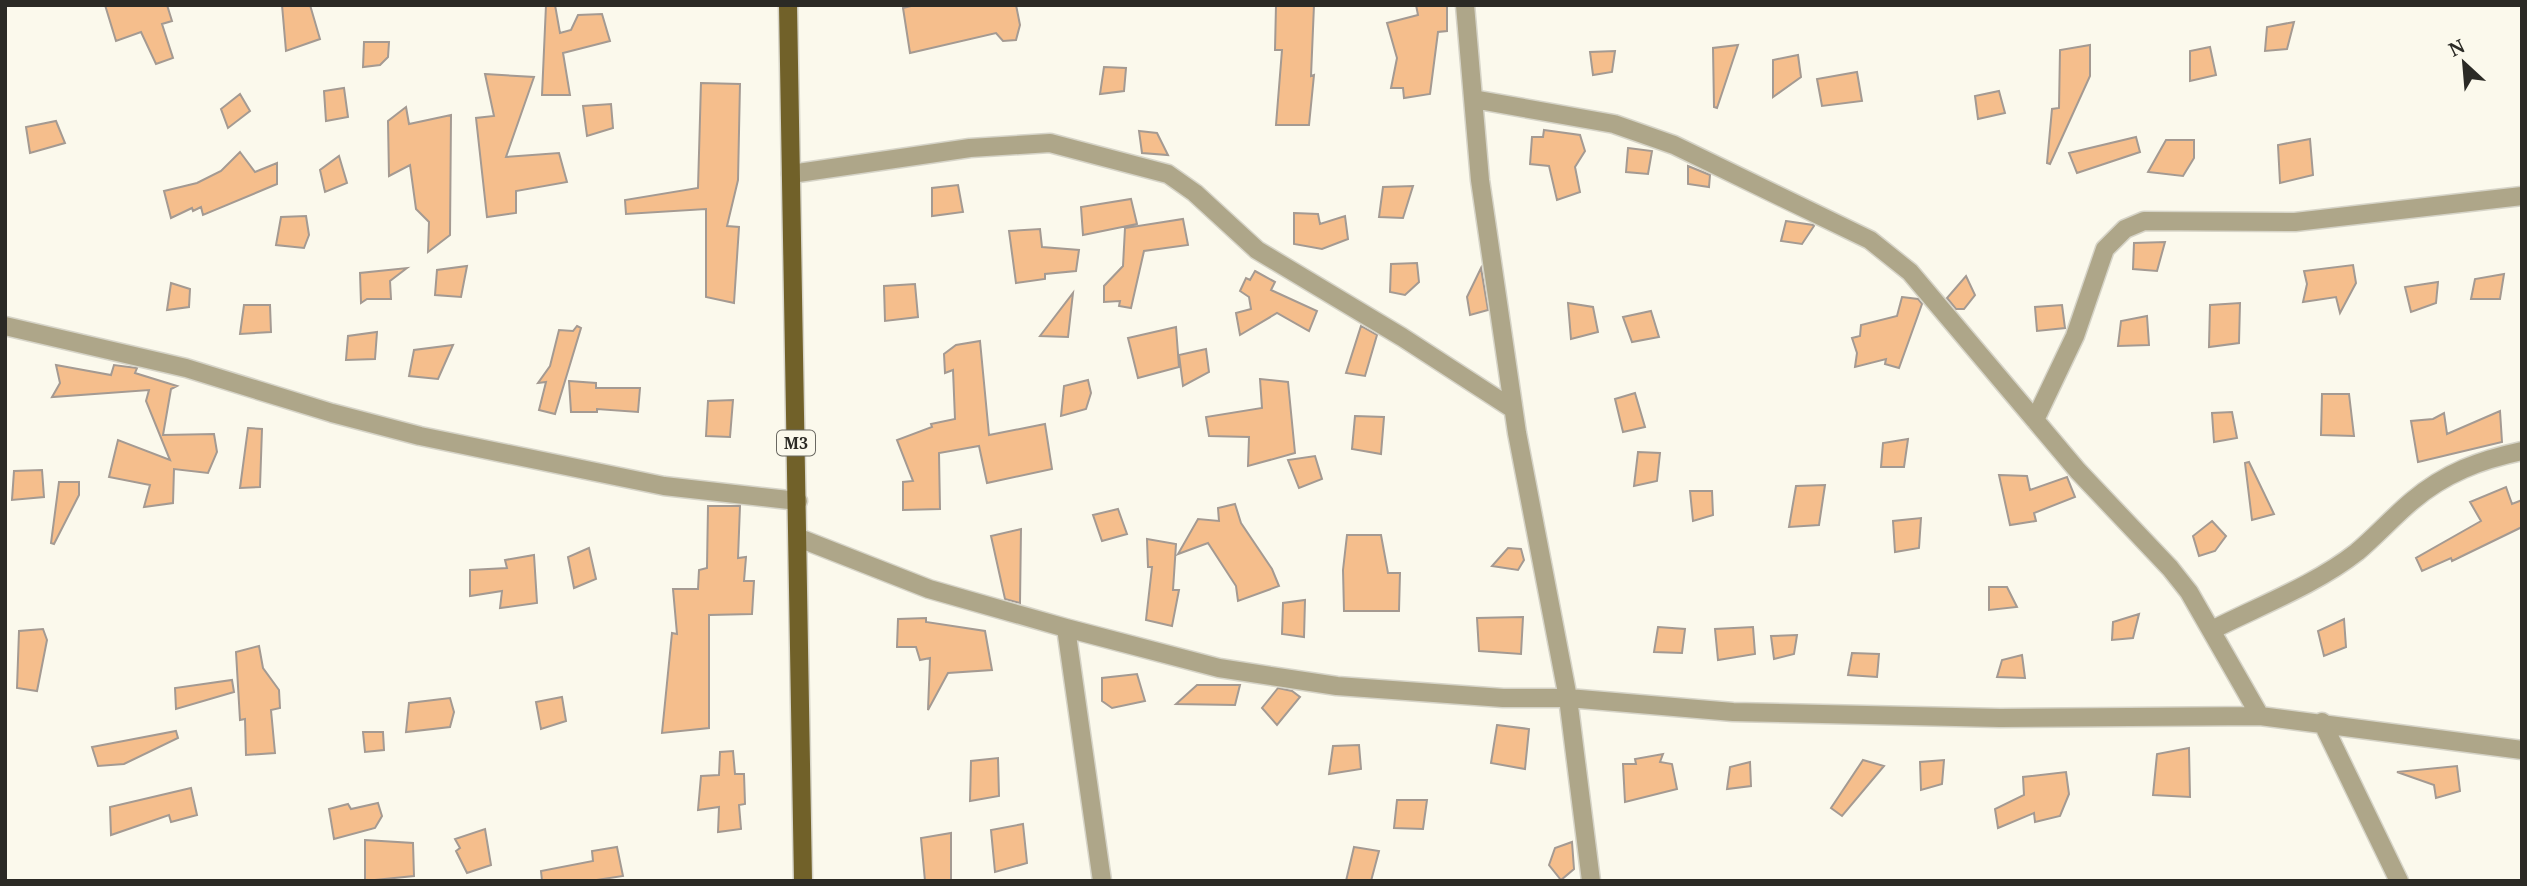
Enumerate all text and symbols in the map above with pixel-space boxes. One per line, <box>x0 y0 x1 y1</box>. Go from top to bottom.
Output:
north arrow <box>2429 28 2499 98</box>
text: N <box>2444 33 2469 63</box>
road number: M3 <box>777 430 815 456</box>

